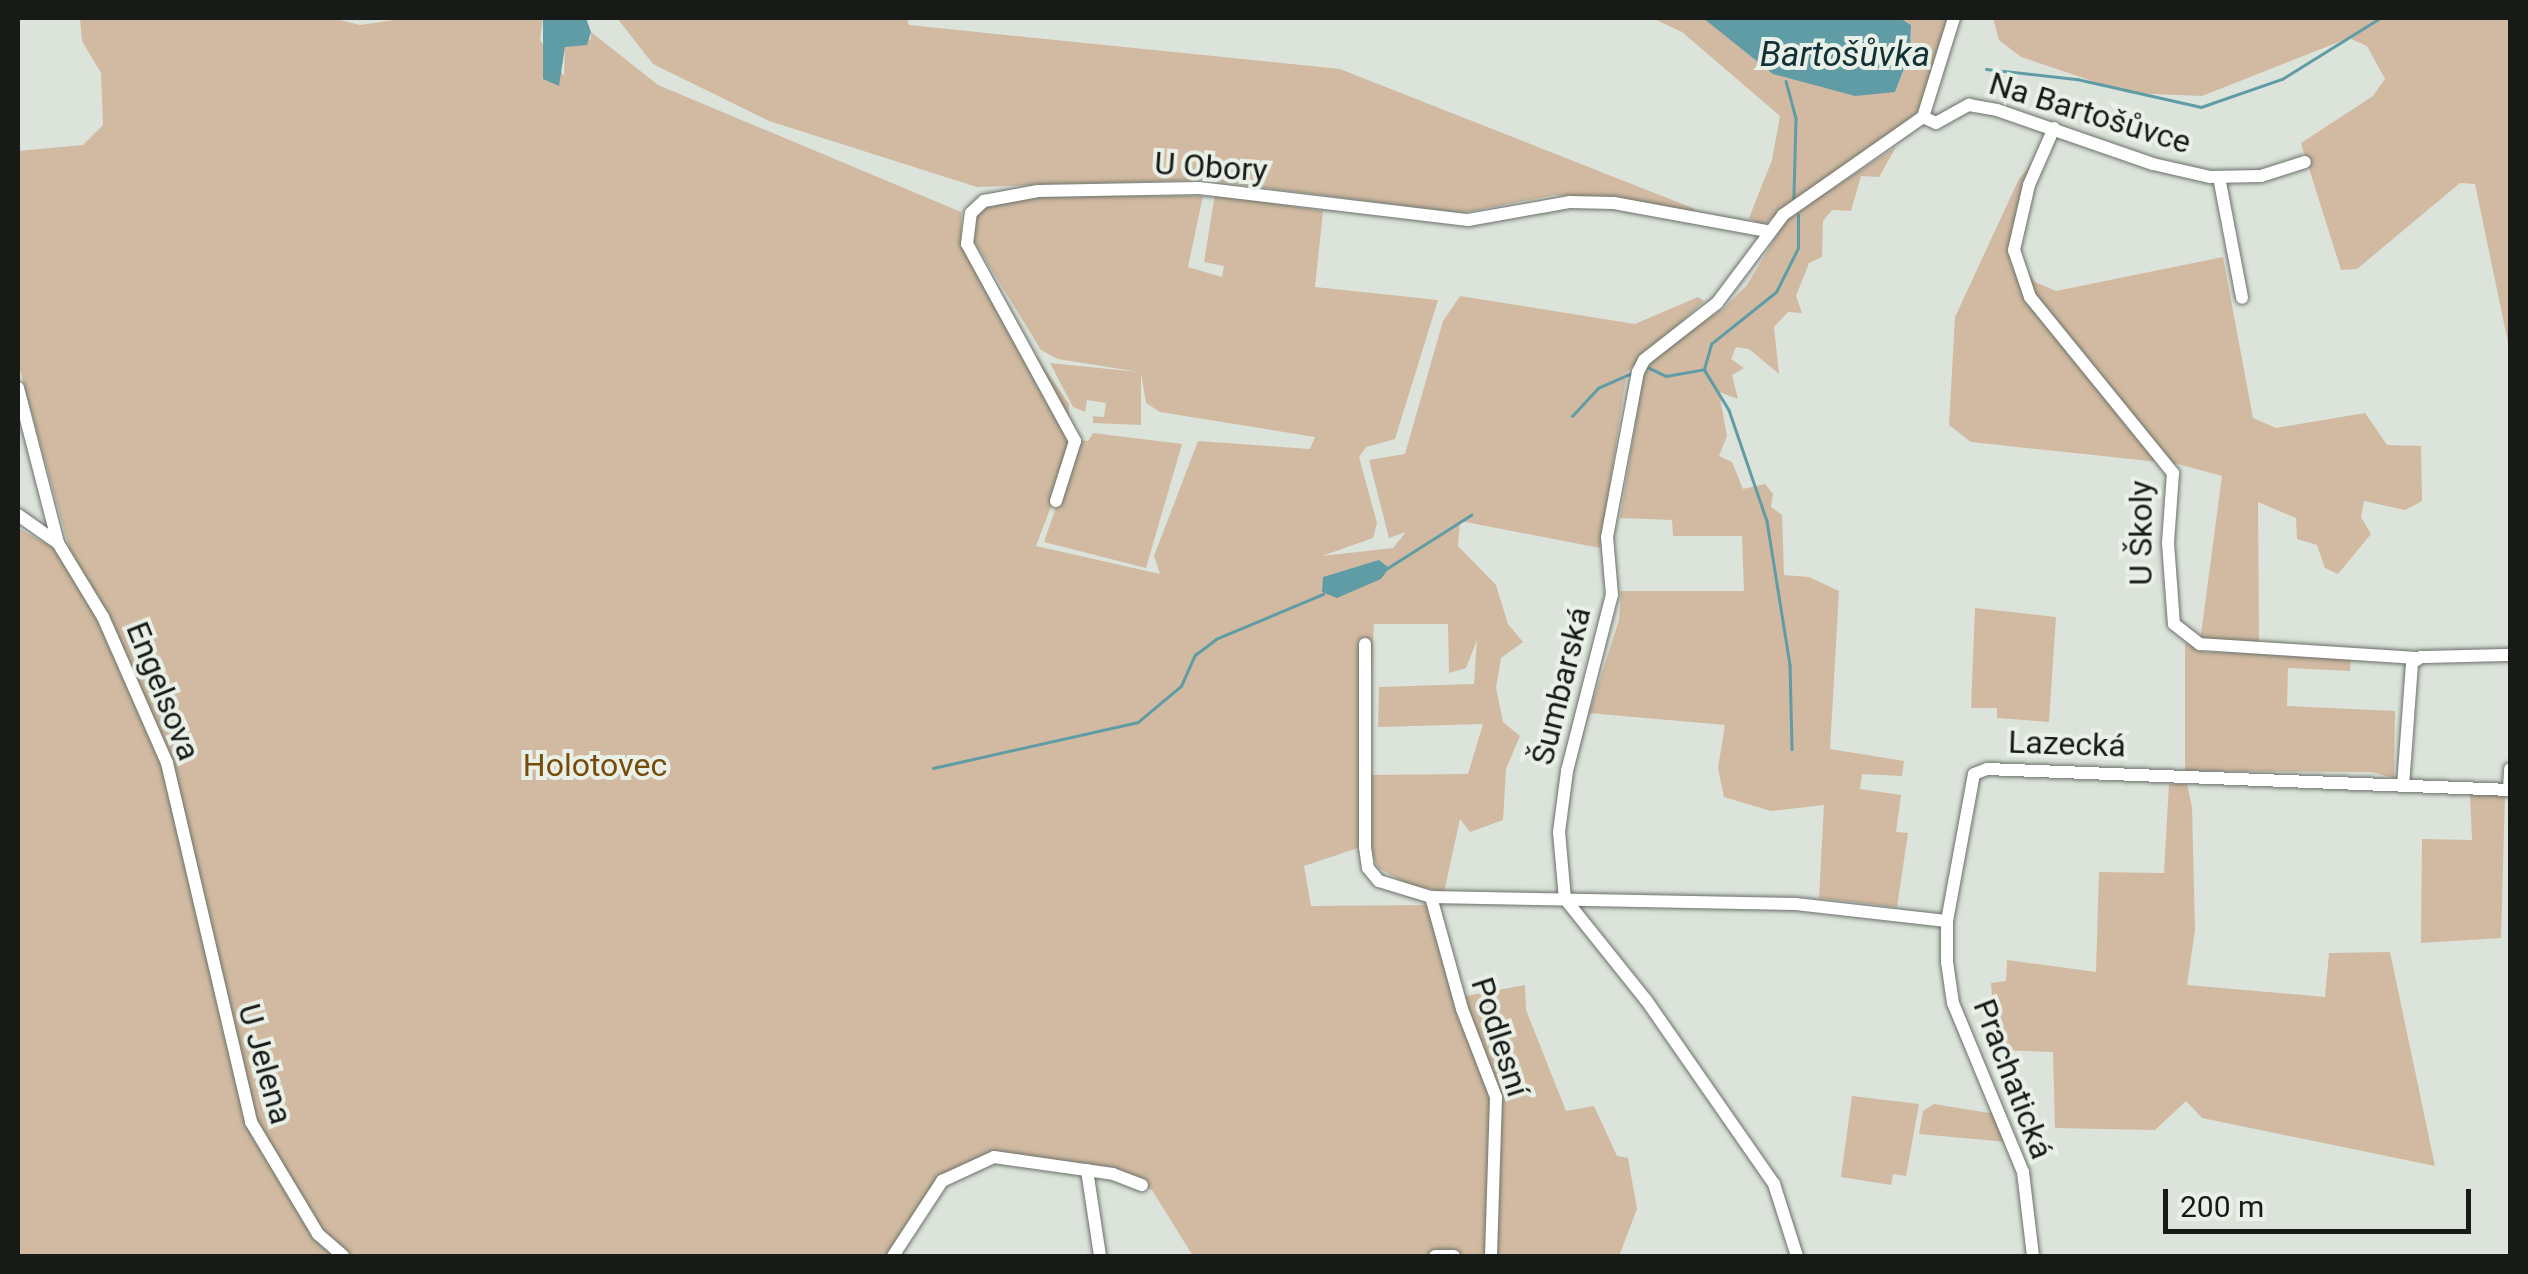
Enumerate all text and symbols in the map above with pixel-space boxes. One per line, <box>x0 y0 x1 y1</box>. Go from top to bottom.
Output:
water label: Bartošůvka <box>1760 34 1930 76</box>
street label: Na Bartošůvce <box>1985 64 2195 162</box>
street label: U Obory <box>1153 144 1269 190</box>
street label: U Školy <box>2122 480 2160 586</box>
street label: Šumbarská <box>1523 603 1599 769</box>
street label: Engelsova <box>118 616 208 766</box>
street label: Lazecká <box>2008 723 2126 765</box>
park label: Holotovec <box>523 746 667 784</box>
street label: Podlesní <box>1463 973 1537 1101</box>
street label: Prachatická <box>1965 994 2061 1164</box>
street label: U Jelena <box>230 1000 300 1128</box>
scale bar <box>2168 1169 2476 1231</box>
text: 200 m <box>2180 1189 2264 1224</box>

